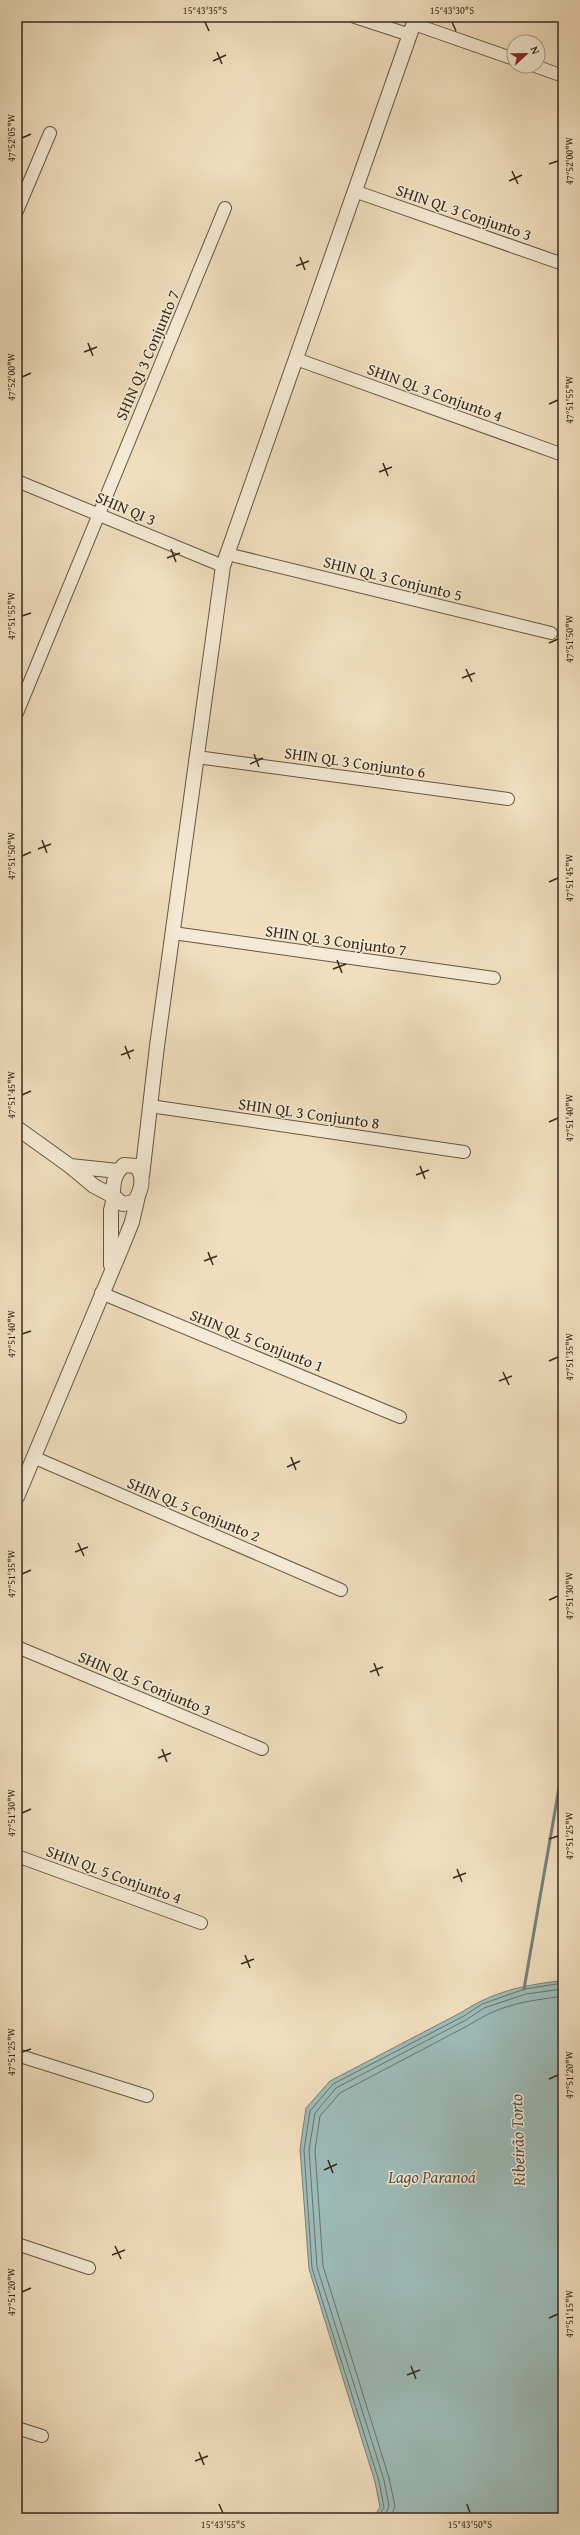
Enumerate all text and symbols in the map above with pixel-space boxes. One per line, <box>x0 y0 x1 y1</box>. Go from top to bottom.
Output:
text: 15°43'35"S <box>183 3 227 18</box>
text: 15°43'30"S <box>430 3 474 18</box>
north arrow <box>506 34 546 74</box>
text: N <box>526 44 544 57</box>
text: 47°52'05"W <box>4 114 19 162</box>
text: 47°52'00"W <box>562 137 577 185</box>
street label: SHIN QL 3 Conjunto 3 <box>393 177 535 247</box>
street label: SHIN QI 3 Conjunto 7 <box>109 286 185 424</box>
text: 47°52'00"W <box>4 353 19 401</box>
street label: SHIN QL 3 Conjunto 4 <box>364 356 506 428</box>
text: 47°51'55"W <box>562 376 577 424</box>
street label: SHIN QI 3 <box>92 485 160 531</box>
street label: SHIN QL 3 Conjunto 5 <box>321 549 465 607</box>
text: 47°51'55"W <box>4 592 19 640</box>
text: 47°51'50"W <box>562 615 577 663</box>
street label: SHIN QL 3 Conjunto 6 <box>283 740 427 784</box>
text: 47°51'50"W <box>4 832 19 880</box>
text: 47°51'45"W <box>562 854 577 902</box>
street label: SHIN QL 3 Conjunto 7 <box>264 918 408 962</box>
text: 47°51'45"W <box>4 1071 19 1119</box>
street label: SHIN QL 3 Conjunto 8 <box>237 1091 381 1135</box>
text: 47°51'40"W <box>562 1094 577 1142</box>
street label: SHIN QL 5 Conjunto 1 <box>186 1302 328 1378</box>
text: 47°51'40"W <box>4 1310 19 1358</box>
text: 47°51'35"W <box>562 1333 577 1381</box>
street label: SHIN QL 5 Conjunto 2 <box>124 1470 264 1548</box>
text: 47°51'35"W <box>4 1550 19 1598</box>
text: 47°51'30"W <box>562 1572 577 1620</box>
street label: SHIN QL 5 Conjunto 3 <box>75 1644 215 1722</box>
text: 47°51'30"W <box>4 1789 19 1837</box>
text: 47°51'25"W <box>562 1812 577 1860</box>
street label: SHIN QL 5 Conjunto 4 <box>43 1838 185 1910</box>
text: 47°51'25"W <box>4 2028 19 2076</box>
text: 47°51'20"W <box>562 2051 577 2099</box>
water label: Ribeirão Torto <box>503 2093 531 2188</box>
water label: Lago Paranoá <box>387 2164 476 2189</box>
text: 47°51'20"W <box>4 2268 19 2316</box>
text: 47°51'15"W <box>562 2290 577 2338</box>
text: 15°43'55"S <box>201 2517 245 2532</box>
text: 15°43'50"S <box>448 2517 492 2532</box>

